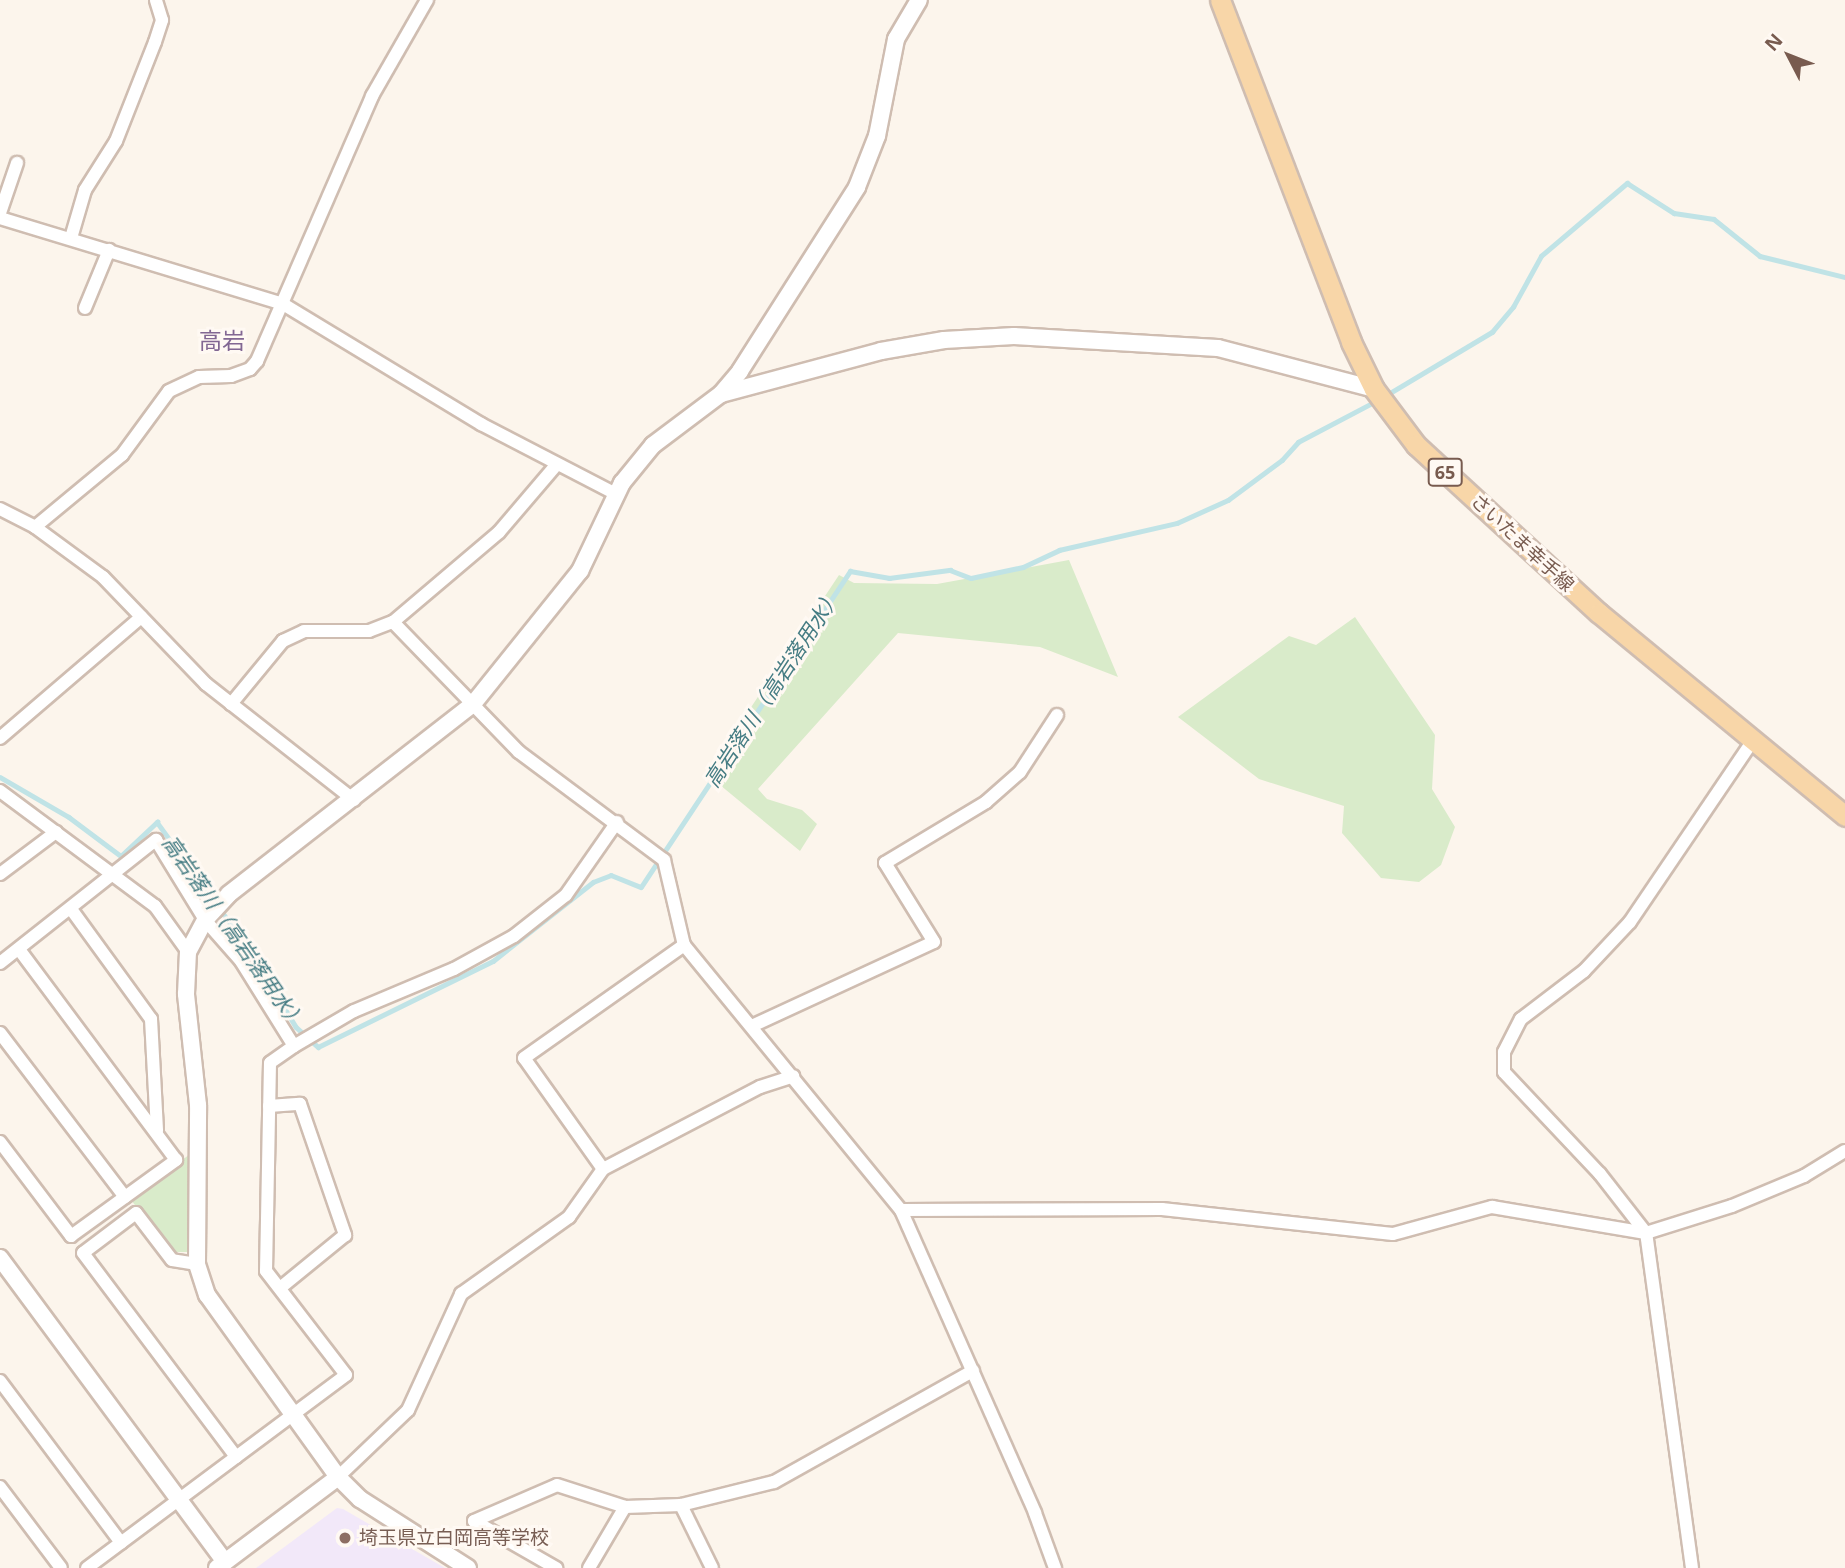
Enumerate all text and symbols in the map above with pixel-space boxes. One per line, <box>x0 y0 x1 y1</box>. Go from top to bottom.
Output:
north arrow <box>1754 21 1824 91</box>
text: N <box>1759 28 1788 56</box>
district label: 高岩 <box>199 326 245 354</box>
road number: 65 <box>1428 458 1462 486</box>
street label: さいたま幸手線 <box>1466 489 1578 597</box>
water label: 高岩落川（高岩落用水） <box>699 584 845 792</box>
water label: 高岩落川（高岩落用水） <box>157 830 311 1034</box>
place label: 埼玉県立白岡高等学校 <box>359 1527 549 1549</box>
marker: 埼玉県立白岡高等学校 <box>337 1530 353 1546</box>

